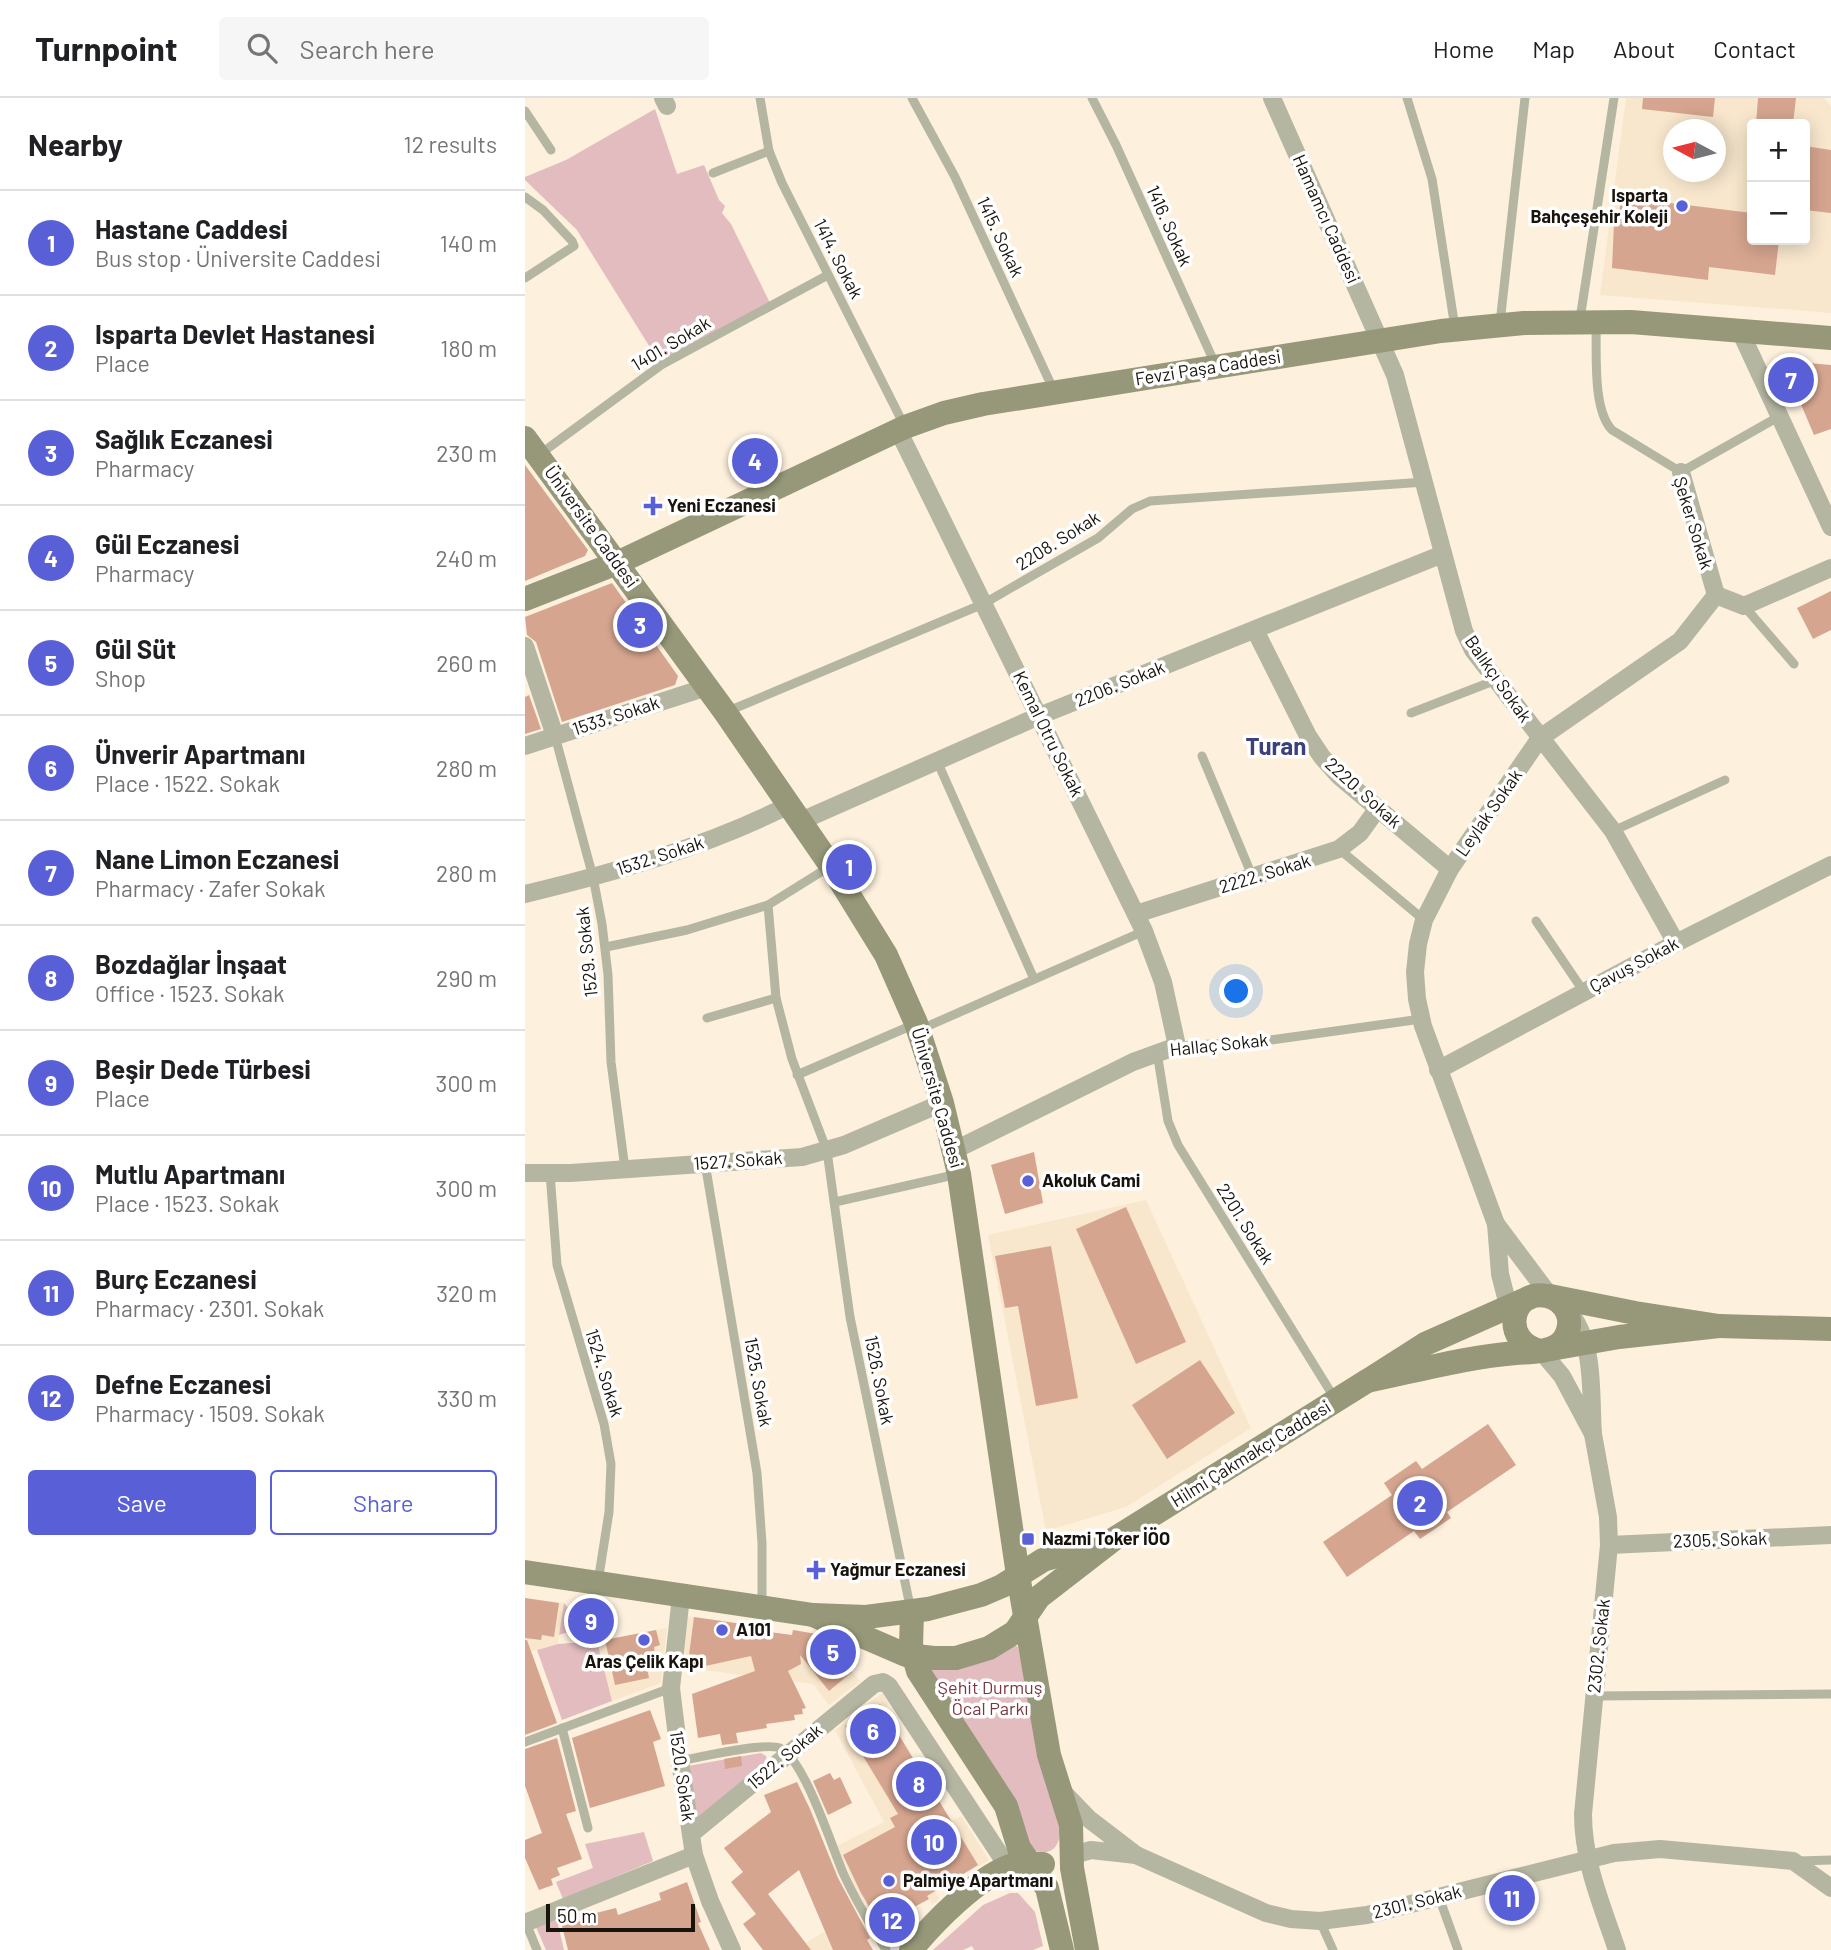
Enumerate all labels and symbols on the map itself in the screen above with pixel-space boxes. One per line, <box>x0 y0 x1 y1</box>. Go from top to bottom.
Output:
north arrow <box>1663 119 1726 182</box>
street label: Hamamcı Caddesi <box>1289 151 1365 287</box>
street label: 1416. Sokak <box>1142 182 1197 269</box>
place label: Isparta Bahçeşehir Koleji <box>1530 184 1668 227</box>
street label: 1415. Sokak <box>973 193 1029 280</box>
marker: Isparta Bahçeşehir Koleji <box>1674 198 1690 214</box>
street label: 1414. Sokak <box>809 215 868 302</box>
street label: 1401. Sokak <box>627 311 714 375</box>
street label: Fevzi Paşa Caddesi <box>1133 345 1282 389</box>
pin: 7 <box>1768 354 1814 406</box>
pin: 4 <box>732 435 778 487</box>
street label: Üniversite Caddesi <box>540 461 643 592</box>
street label: Şeker Sokak <box>1669 474 1718 572</box>
place label: Yeni Eczanesi <box>667 494 776 516</box>
marker: Yeni Eczanesi <box>645 498 661 514</box>
street label: 2208. Sokak <box>1011 506 1104 575</box>
pin: 3 <box>617 599 663 651</box>
street label: Balıkçı Sokak <box>1461 631 1537 726</box>
street label: 2206. Sokak <box>1072 655 1168 711</box>
street label: Kemal Otru Sokak <box>1009 667 1089 800</box>
street label: 1533. Sokak <box>569 691 662 739</box>
district label: Turan <box>1246 731 1306 760</box>
street label: 2220. Sokak <box>1321 752 1406 832</box>
street label: Leylak Sokak <box>1450 765 1526 860</box>
street label: 1532. Sokak <box>613 831 706 879</box>
pin: 1 <box>826 841 872 893</box>
street label: 2222. Sokak <box>1216 849 1313 897</box>
street label: 1529. Sokak <box>570 906 602 998</box>
street label: Çavuş Sokak <box>1585 931 1682 997</box>
your location <box>1219 974 1253 1008</box>
street label: Üniversite Caddesi <box>907 1025 969 1171</box>
street label: Hallaç Sokak <box>1169 1028 1269 1060</box>
street label: 1527. Sokak <box>693 1146 783 1174</box>
place label: Akoluk Cami <box>1042 1169 1140 1191</box>
marker: Akoluk Cami <box>1020 1173 1036 1189</box>
street label: 2201. Sokak <box>1212 1179 1279 1268</box>
street label: 1524. Sokak <box>581 1326 629 1419</box>
street label: 1526. Sokak <box>861 1333 899 1426</box>
street label: 1525. Sokak <box>740 1335 778 1428</box>
street label: Hilmi Çakmakçı Caddesi <box>1166 1395 1335 1511</box>
pin: 2 <box>1397 1477 1443 1529</box>
street label: 2305. Sokak <box>1672 1526 1767 1552</box>
place label: Nazmi Toker İÖO <box>1042 1527 1170 1549</box>
marker: Nazmi Toker İÖO <box>1020 1531 1036 1547</box>
place label: Yağmur Eczanesi <box>830 1558 966 1580</box>
marker: Yağmur Eczanesi <box>808 1562 824 1578</box>
pin: 9 <box>568 1595 614 1647</box>
street label: 2302. Sokak <box>1582 1598 1614 1694</box>
place label: A101 <box>736 1618 771 1640</box>
marker: A101 <box>714 1622 730 1638</box>
pin: 5 <box>810 1626 856 1678</box>
marker: Aras Çelik Kapı <box>636 1632 652 1648</box>
place label: Aras Çelik Kapı <box>584 1650 704 1672</box>
park label: Şehit Durmuş Öcal Parkı <box>938 1676 1042 1719</box>
pin: 6 <box>850 1705 896 1757</box>
street label: 1522. Sokak <box>742 1719 826 1794</box>
street label: 1520. Sokak <box>666 1729 700 1823</box>
pin: 8 <box>896 1758 942 1810</box>
pin: 10 <box>911 1816 957 1868</box>
place label: Palmiye Apartmanı <box>903 1869 1053 1891</box>
pin: 11 <box>1489 1872 1535 1924</box>
marker: Palmiye Apartmanı <box>881 1873 897 1889</box>
street label: 2301. Sokak <box>1370 1879 1463 1923</box>
pin: 12 <box>869 1894 915 1946</box>
scale bar <box>546 1901 695 1933</box>

